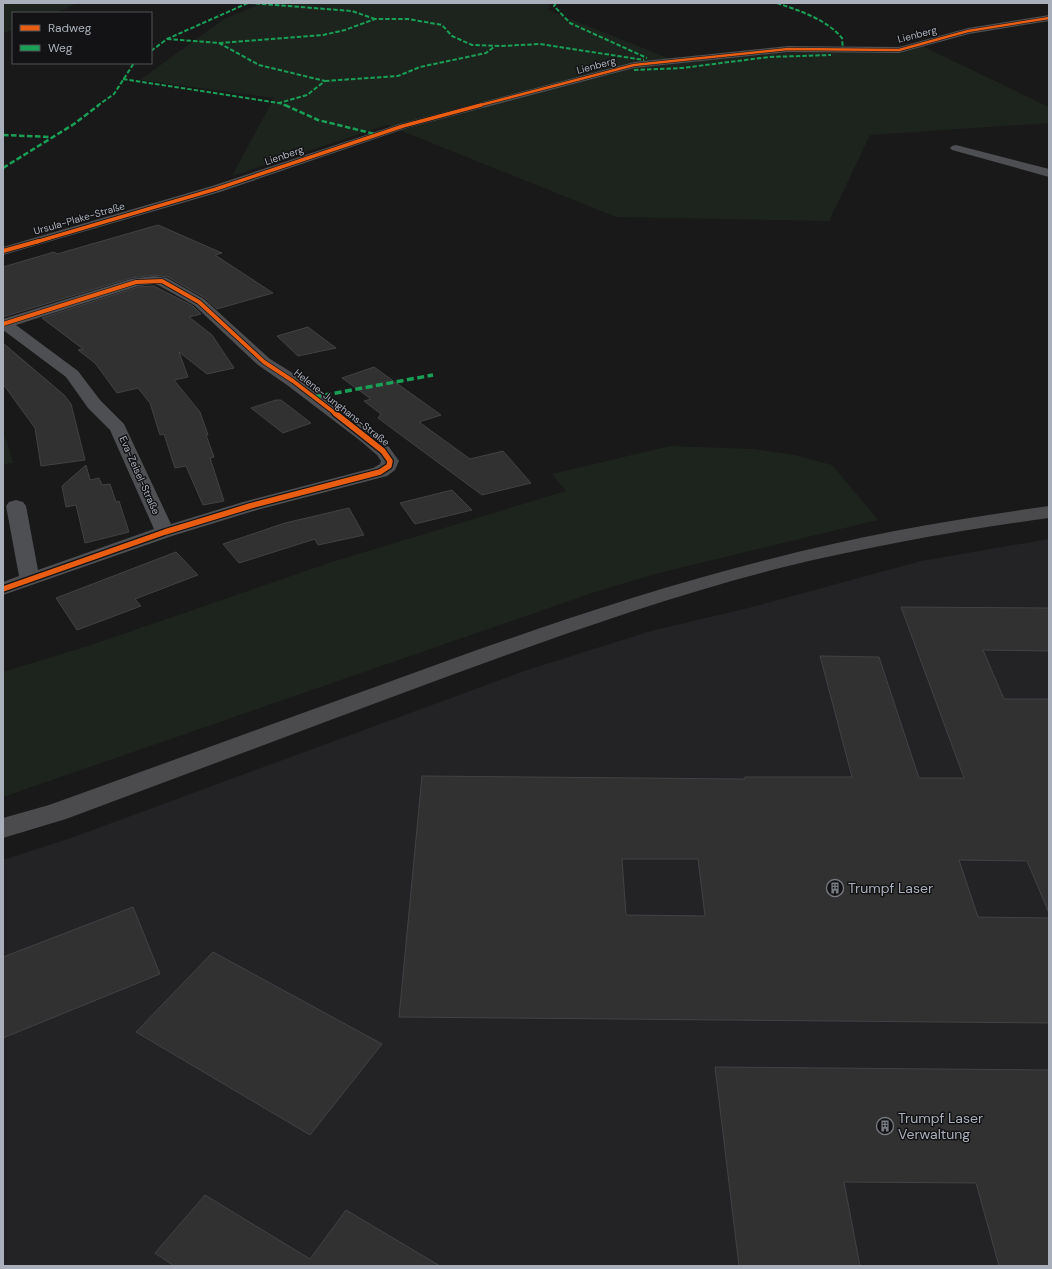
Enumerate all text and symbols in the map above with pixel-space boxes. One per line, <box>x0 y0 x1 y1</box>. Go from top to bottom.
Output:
legend <box>12 12 152 64</box>
text: Radweg <box>48 20 92 36</box>
street label: Lienberg <box>896 23 939 46</box>
text: Weg <box>48 40 73 56</box>
street label: Lienberg <box>575 54 618 77</box>
street label: Lienberg <box>263 143 306 168</box>
street label: Ursula-Plake-Straße <box>32 199 127 238</box>
street label: Helene-Junghans-Straße <box>291 366 392 449</box>
street label: Eva-Zeisel-Straße <box>116 434 163 517</box>
building icon: Trumpf Laser <box>825 878 845 898</box>
place label: Trumpf Laser <box>848 879 933 897</box>
place label: Trumpf Laser Verwaltung <box>898 1109 983 1143</box>
building icon: Trumpf Laser Verwaltung <box>875 1116 895 1136</box>

